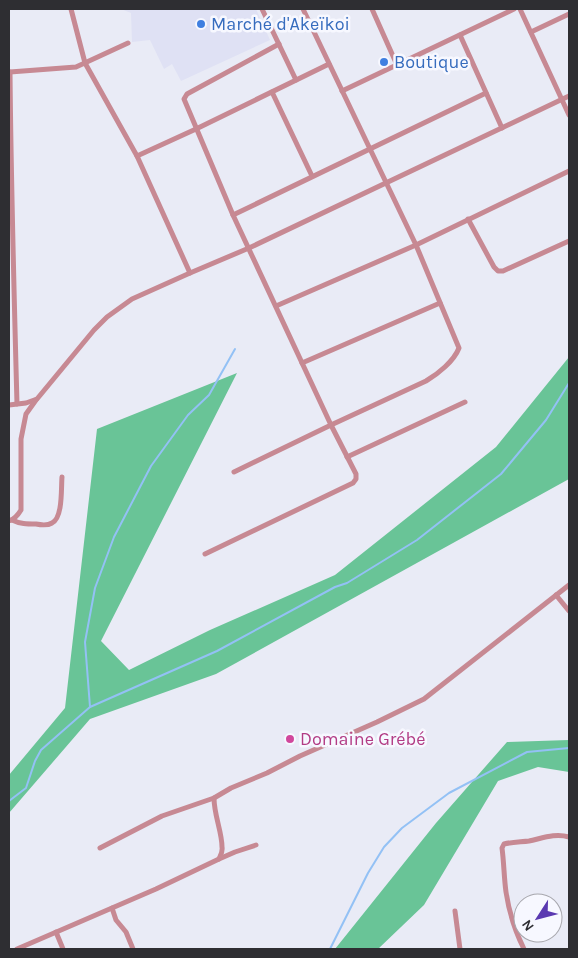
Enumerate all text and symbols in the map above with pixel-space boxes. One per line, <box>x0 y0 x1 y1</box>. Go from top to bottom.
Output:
place label: Marché d'Akeïkoi <box>211 13 350 35</box>
marker: Marché d'Akeïkoi <box>195 18 207 30</box>
place label: Boutique <box>394 51 469 73</box>
marker: Boutique <box>378 56 390 68</box>
place label: Domaine Grébé <box>300 728 425 750</box>
marker: Domaine Grébé <box>284 733 296 745</box>
north arrow <box>513 893 563 943</box>
text: N <box>518 916 538 934</box>

